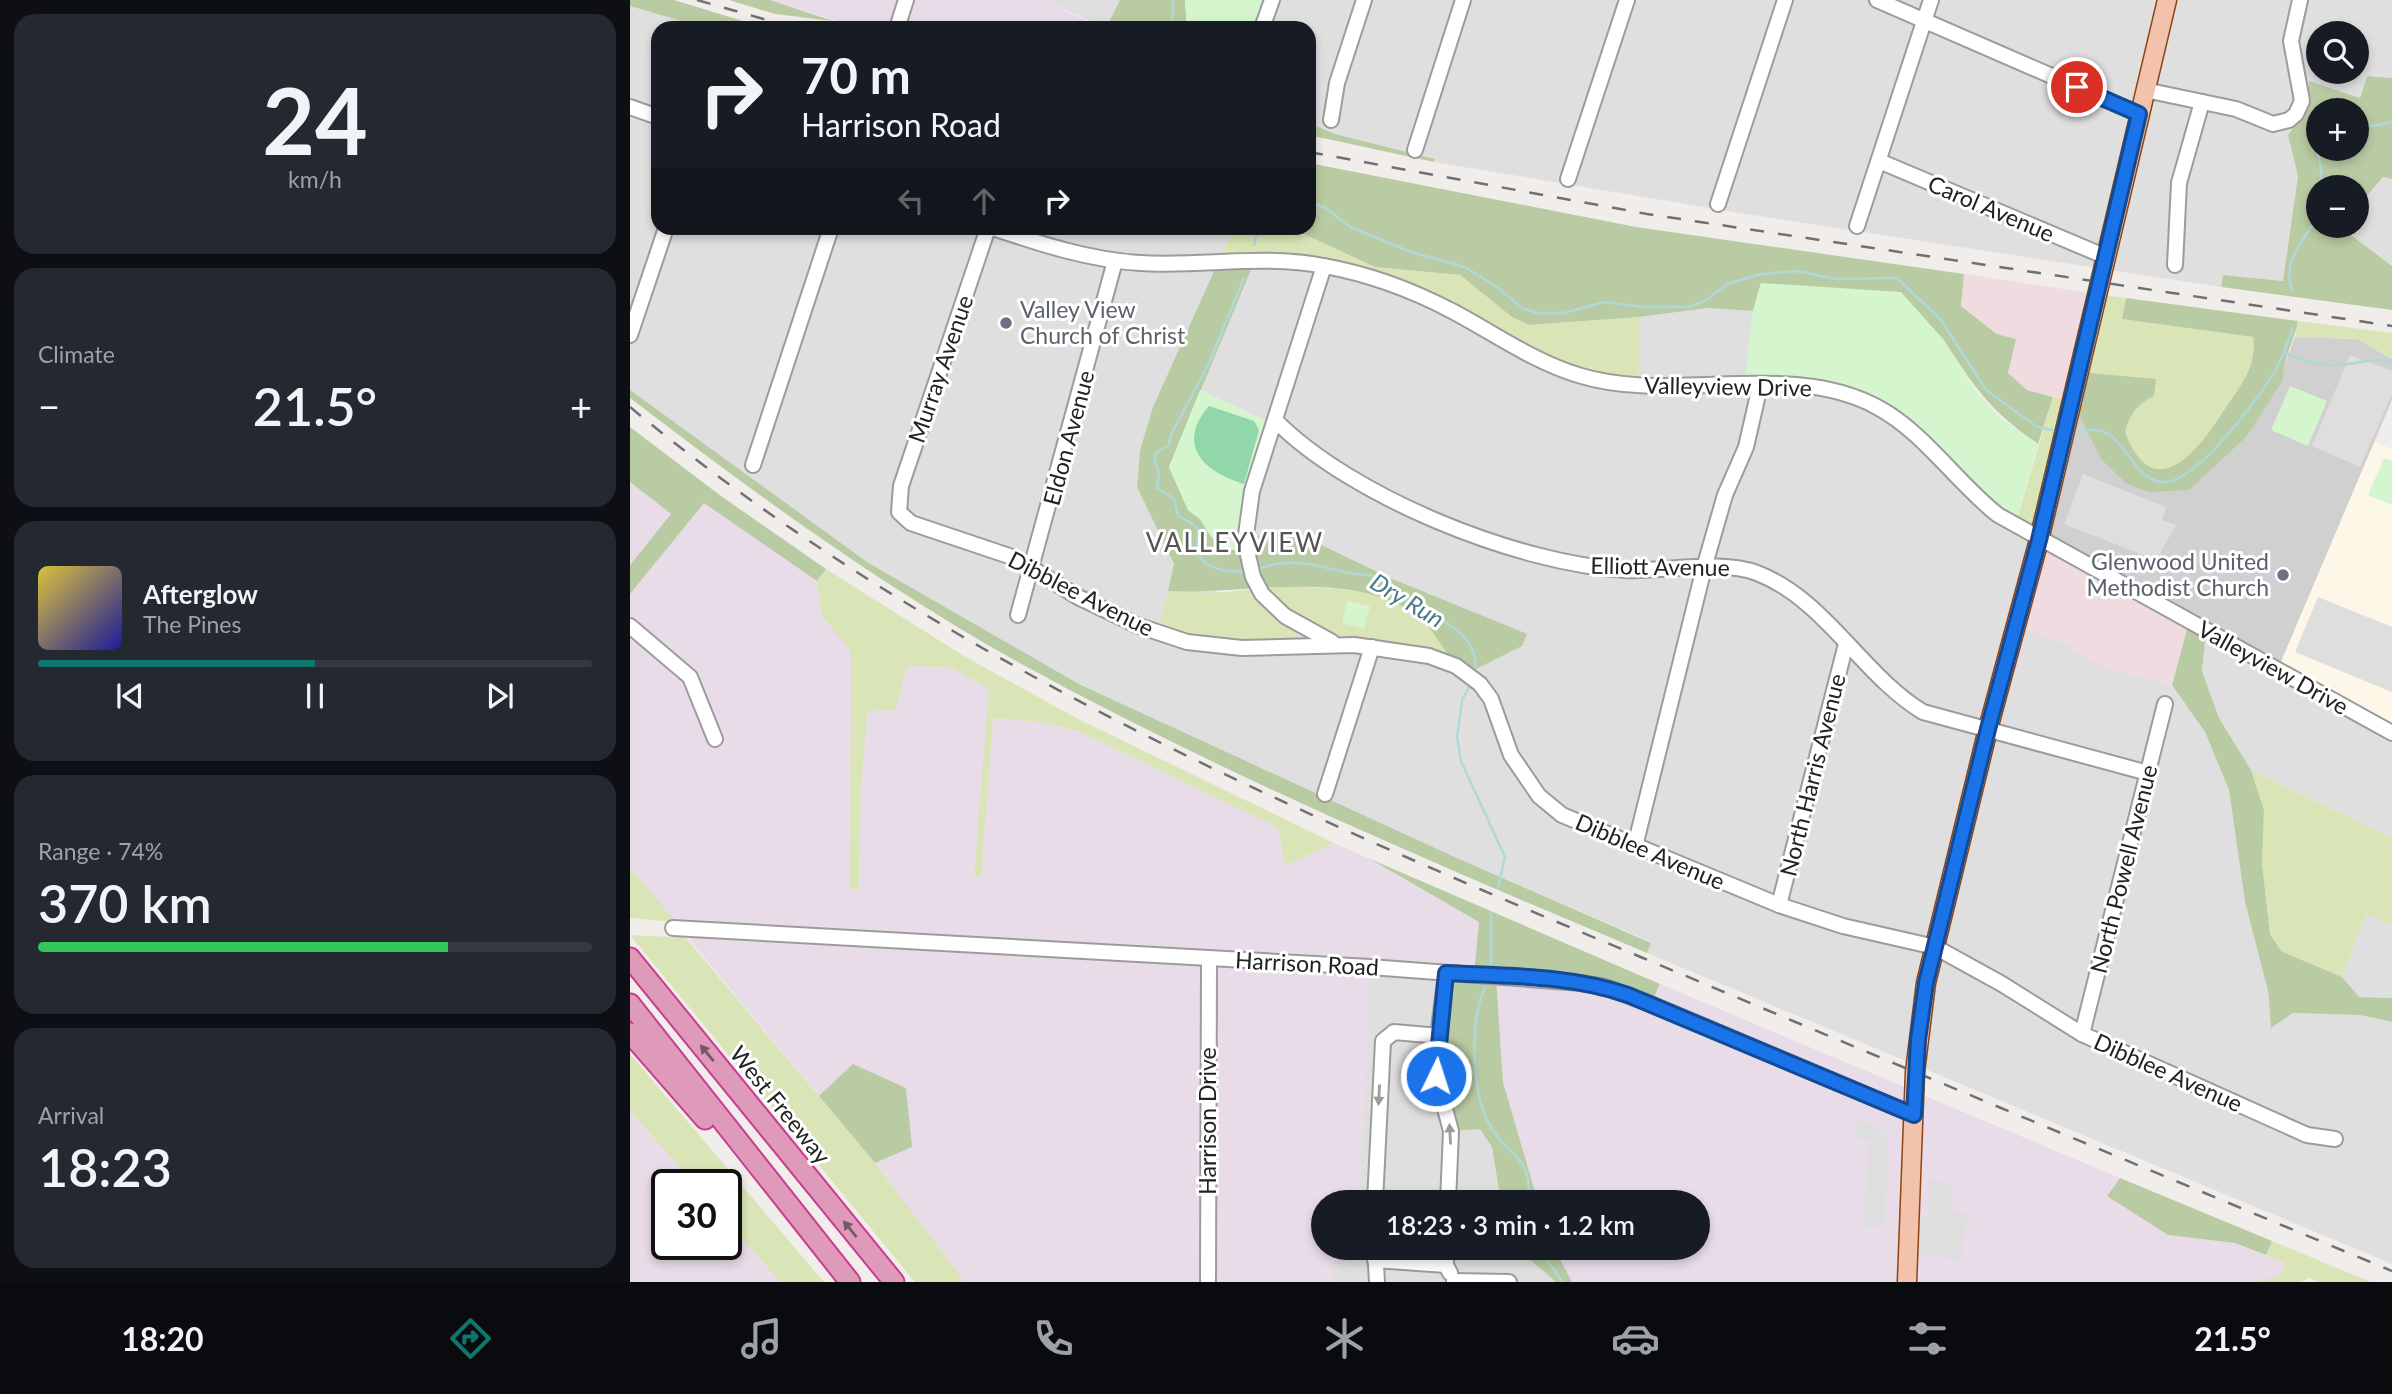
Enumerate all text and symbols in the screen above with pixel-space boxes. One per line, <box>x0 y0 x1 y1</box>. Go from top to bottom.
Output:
map controls <box>2306 21 2369 238</box>
button: search <box>2306 21 2369 84</box>
text: 70 m <box>801 46 911 104</box>
icon: right <box>686 49 777 140</box>
pin <box>2047 57 2107 117</box>
text: 24 <box>262 65 368 174</box>
icon: arrive <box>2058 68 2096 106</box>
button: + <box>2306 98 2369 161</box>
text: Harrison Road <box>801 105 1001 144</box>
text: km/h <box>288 165 342 193</box>
street label: Carol Avenue <box>1924 169 2059 247</box>
button: − <box>2306 175 2369 238</box>
icon: left <box>892 182 930 220</box>
icon: ahead <box>965 182 1003 220</box>
icon: right <box>1038 182 1076 220</box>
street label: Murray Avenue <box>902 291 978 446</box>
place label: Valley View Church of Christ <box>1020 295 1186 349</box>
marker: Valley View Church of Christ <box>998 315 1014 331</box>
text: Climate <box>38 340 115 368</box>
street label: Eldon Avenue <box>1037 367 1099 508</box>
street label: Valleyview Drive <box>1644 371 1812 401</box>
text: 21.5° <box>253 375 377 437</box>
text: − <box>38 383 60 429</box>
text: + <box>570 383 592 429</box>
district label: VALLEYVIEW <box>1146 526 1324 558</box>
street label: Dibblee Avenue <box>1004 544 1159 642</box>
place label: Glenwood United Methodist Church <box>2087 547 2269 601</box>
street label: Elliott Avenue <box>1590 551 1730 581</box>
water label: Dry Run <box>1366 567 1450 633</box>
marker: Glenwood United Methodist Church <box>2275 567 2291 583</box>
text: Afterglow <box>143 578 258 610</box>
text: The Pines <box>143 610 241 638</box>
street label: Valleyview Drive <box>2193 614 2354 720</box>
street label: North Harris Avenue <box>1773 671 1851 879</box>
icon: previous <box>111 677 149 715</box>
icon: pause <box>296 677 334 715</box>
icon: next <box>481 677 519 715</box>
street label: North Powell Avenue <box>2084 762 2162 976</box>
street label: Dibblee Avenue <box>1572 807 1729 895</box>
text: Range · 74% <box>38 837 163 865</box>
text: 370 km <box>38 872 212 934</box>
street label: Harrison Road <box>1235 945 1380 981</box>
street label: Dibblee Avenue <box>2090 1027 2247 1117</box>
position arrow <box>1399 1039 1473 1113</box>
street label: West Freeway <box>725 1040 837 1169</box>
one-way arrow <box>699 1044 714 1062</box>
street label: Harrison Drive <box>1193 1047 1221 1195</box>
one-way arrow <box>1373 1084 1384 1106</box>
text: Arrival <box>38 1101 104 1129</box>
one-way arrow <box>1444 1123 1455 1145</box>
text: 18:23 <box>38 1136 172 1198</box>
speed limit sign: 30 <box>651 1169 742 1260</box>
text: 18:23 · 3 min · 1.2 km <box>1386 1209 1635 1241</box>
one-way arrow <box>843 1221 858 1239</box>
icon: directions <box>446 1314 495 1363</box>
icon: music <box>737 1314 786 1363</box>
icon: phone <box>1029 1314 1078 1363</box>
icon: climate <box>1320 1314 1369 1363</box>
icon: car <box>1611 1314 1660 1363</box>
icon: filters <box>1903 1314 1952 1363</box>
text: 18:20 <box>121 1319 204 1358</box>
text: 21.5° <box>2194 1319 2271 1358</box>

